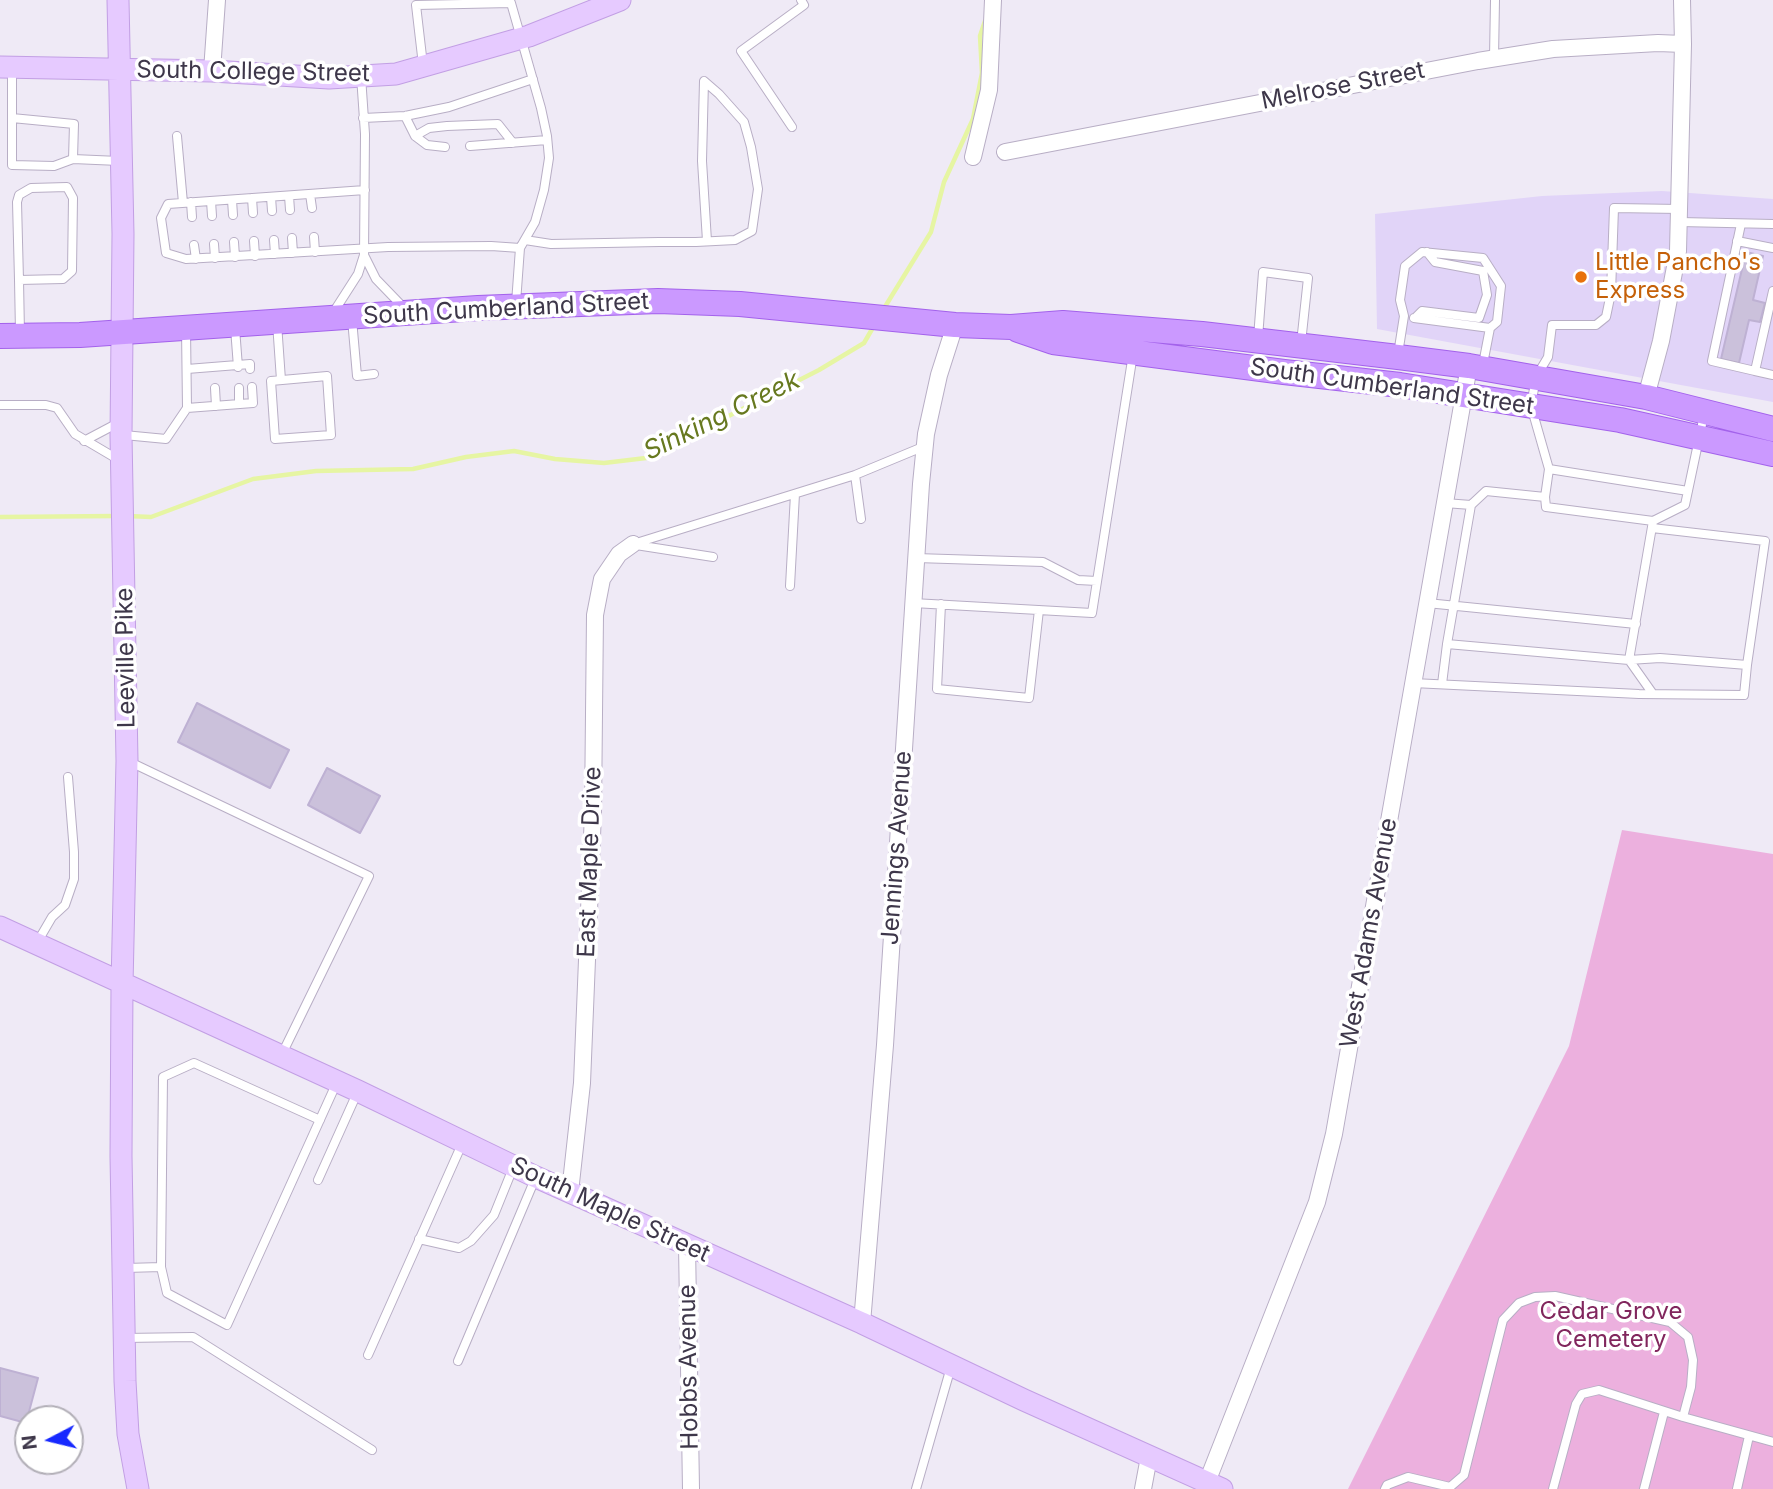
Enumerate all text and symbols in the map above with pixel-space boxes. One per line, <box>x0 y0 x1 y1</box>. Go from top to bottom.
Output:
street label: South College Street <box>136 56 370 88</box>
street label: Melrose Street <box>1259 56 1427 116</box>
place label: Little Pancho's Express <box>1595 249 1761 305</box>
marker: Little Pancho's Express <box>1573 269 1589 285</box>
street label: South Cumberland Street <box>362 287 650 331</box>
street label: South Cumberland Street <box>1248 353 1536 421</box>
water label: Sinking Creek <box>639 365 805 467</box>
street label: Leeville Pike <box>110 587 142 729</box>
street label: Jennings Avenue <box>876 750 918 946</box>
street label: East Maple Drive <box>572 766 608 958</box>
street label: West Adams Avenue <box>1335 816 1403 1050</box>
street label: South Maple Street <box>506 1151 714 1269</box>
street label: Hobbs Avenue <box>673 1284 705 1450</box>
park label: Cedar Grove Cemetery <box>1540 1298 1682 1354</box>
north arrow <box>14 1405 84 1475</box>
text: N <box>17 1434 42 1451</box>

